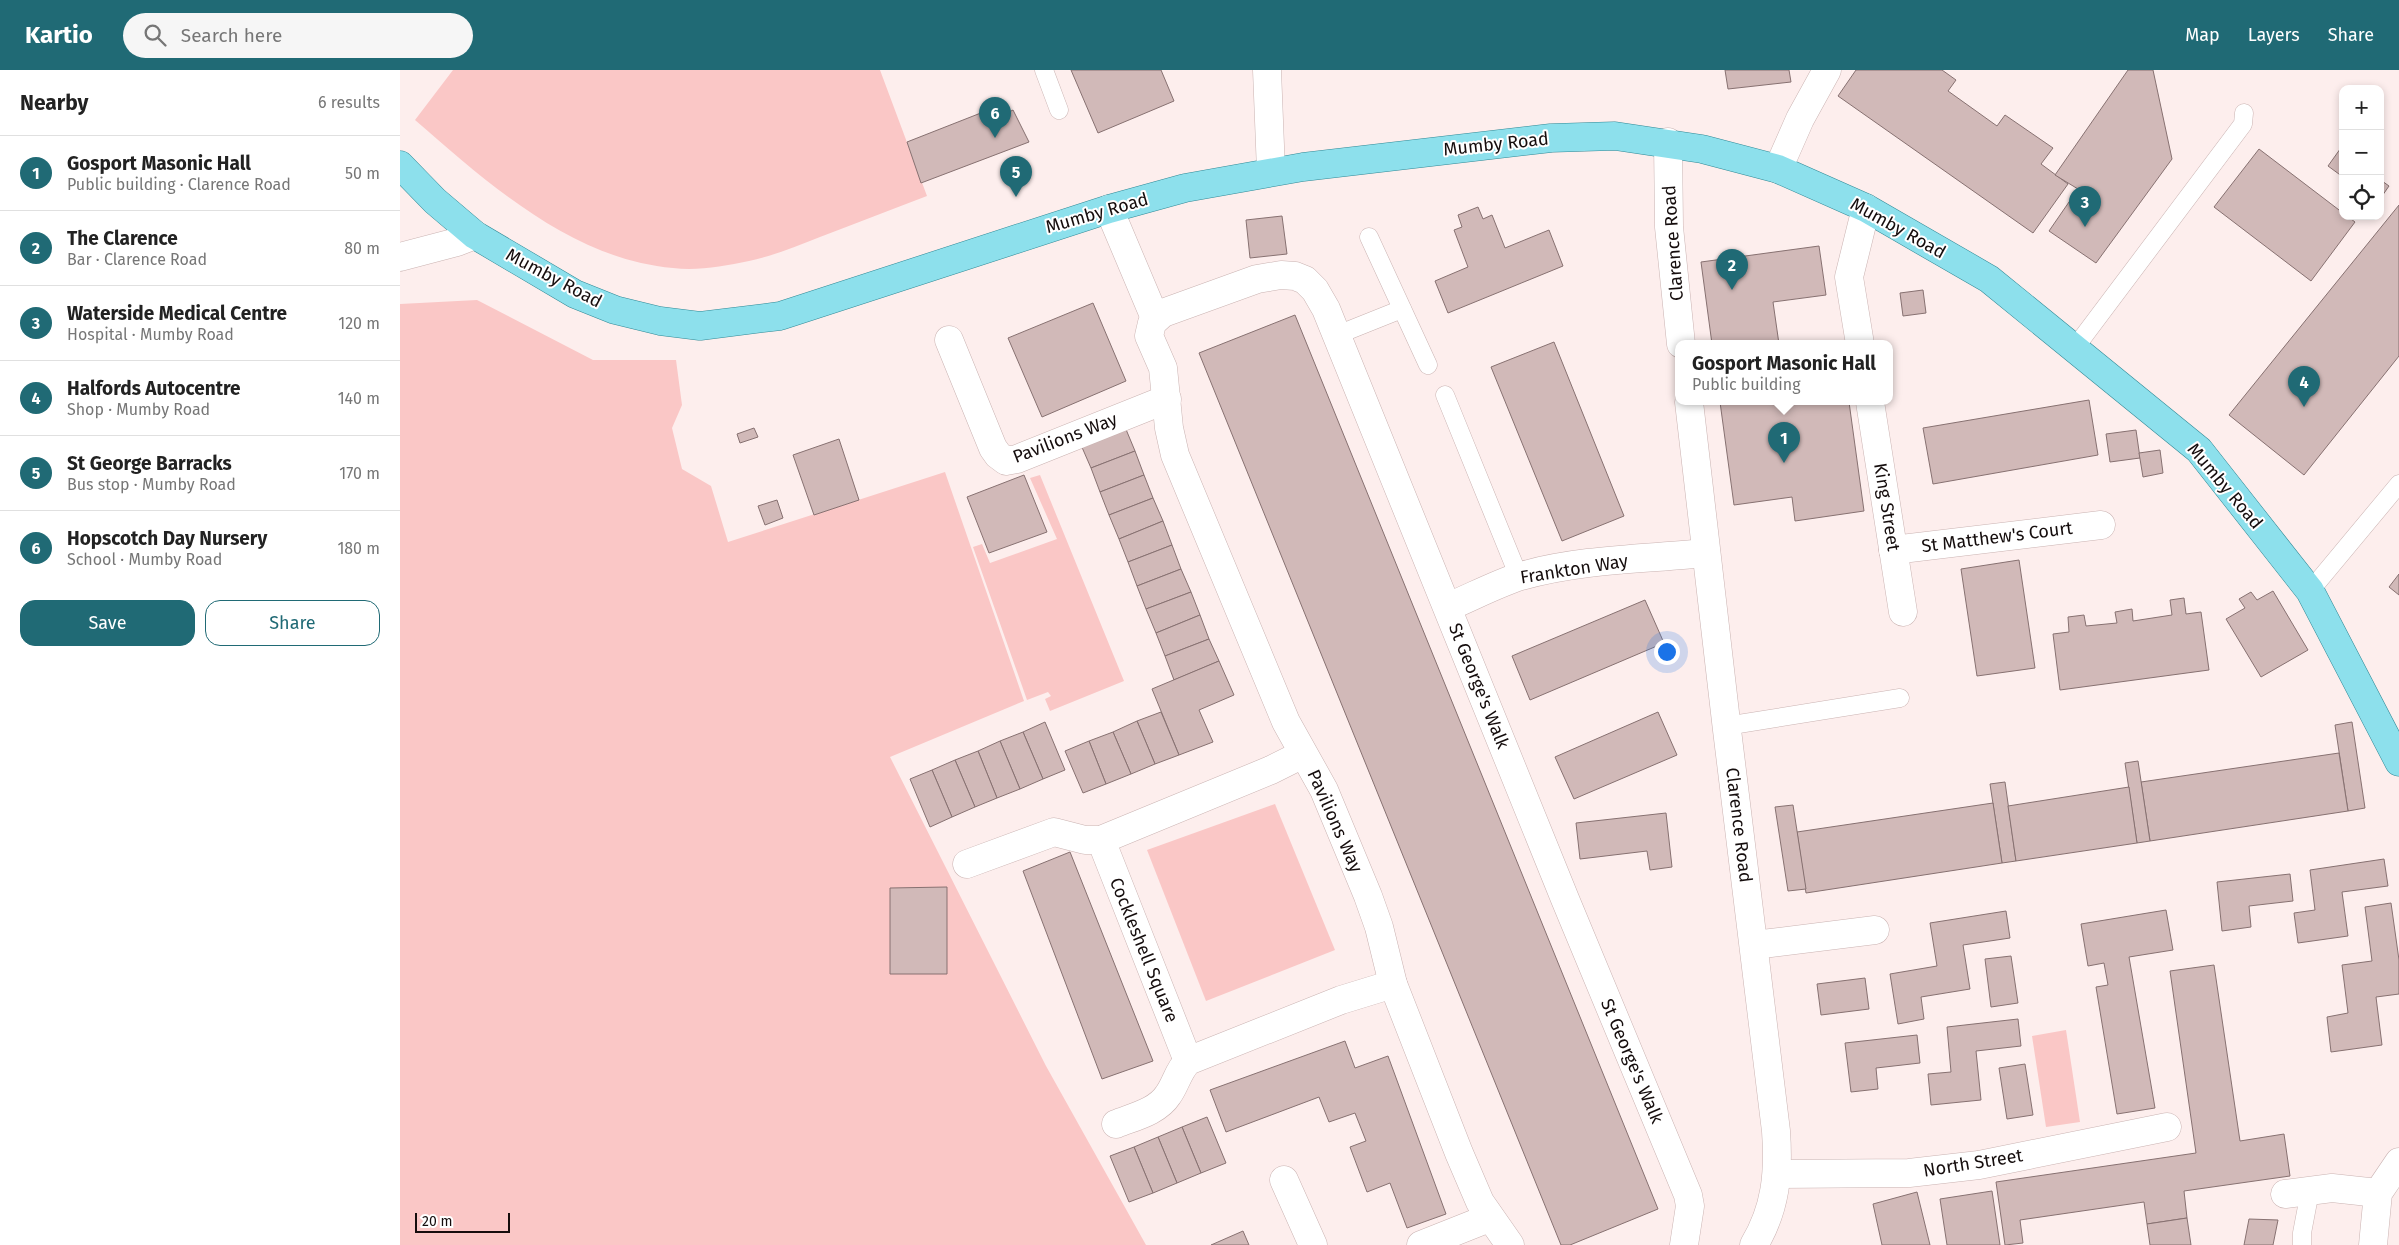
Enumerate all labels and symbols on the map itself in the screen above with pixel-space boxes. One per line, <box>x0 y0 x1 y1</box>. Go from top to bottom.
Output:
pin: 6 <box>979 97 1011 138</box>
street label: Mumby Road <box>1442 128 1550 160</box>
pin: 5 <box>1000 156 1032 197</box>
street label: Clarence Road <box>1658 184 1688 302</box>
pin: 3 <box>2069 186 2101 227</box>
street label: Mumby Road <box>1043 188 1151 238</box>
street label: Mumby Road <box>1846 193 1950 263</box>
street label: Mumby Road <box>502 243 606 313</box>
pin: 2 <box>1716 249 1748 290</box>
pin: 4 <box>2288 366 2320 407</box>
street label: Pavilions Way <box>1010 408 1121 468</box>
pin: 1 <box>1768 422 1800 463</box>
street label: Mumby Road <box>2183 438 2267 534</box>
street label: King Street <box>1869 461 1905 553</box>
street label: St Matthew's Court <box>1920 517 2074 557</box>
street label: Frankton Way <box>1519 550 1630 588</box>
street label: St George's Walk <box>1444 620 1514 753</box>
your location <box>1654 639 1680 665</box>
street label: Pavilions Way <box>1303 766 1368 876</box>
street label: Clarence Road <box>1721 766 1757 884</box>
street label: Cockleshell Square <box>1105 874 1183 1026</box>
street label: St George's Walk <box>1596 995 1669 1127</box>
street label: North Street <box>1922 1144 2025 1182</box>
scale bar <box>415 1210 510 1233</box>

